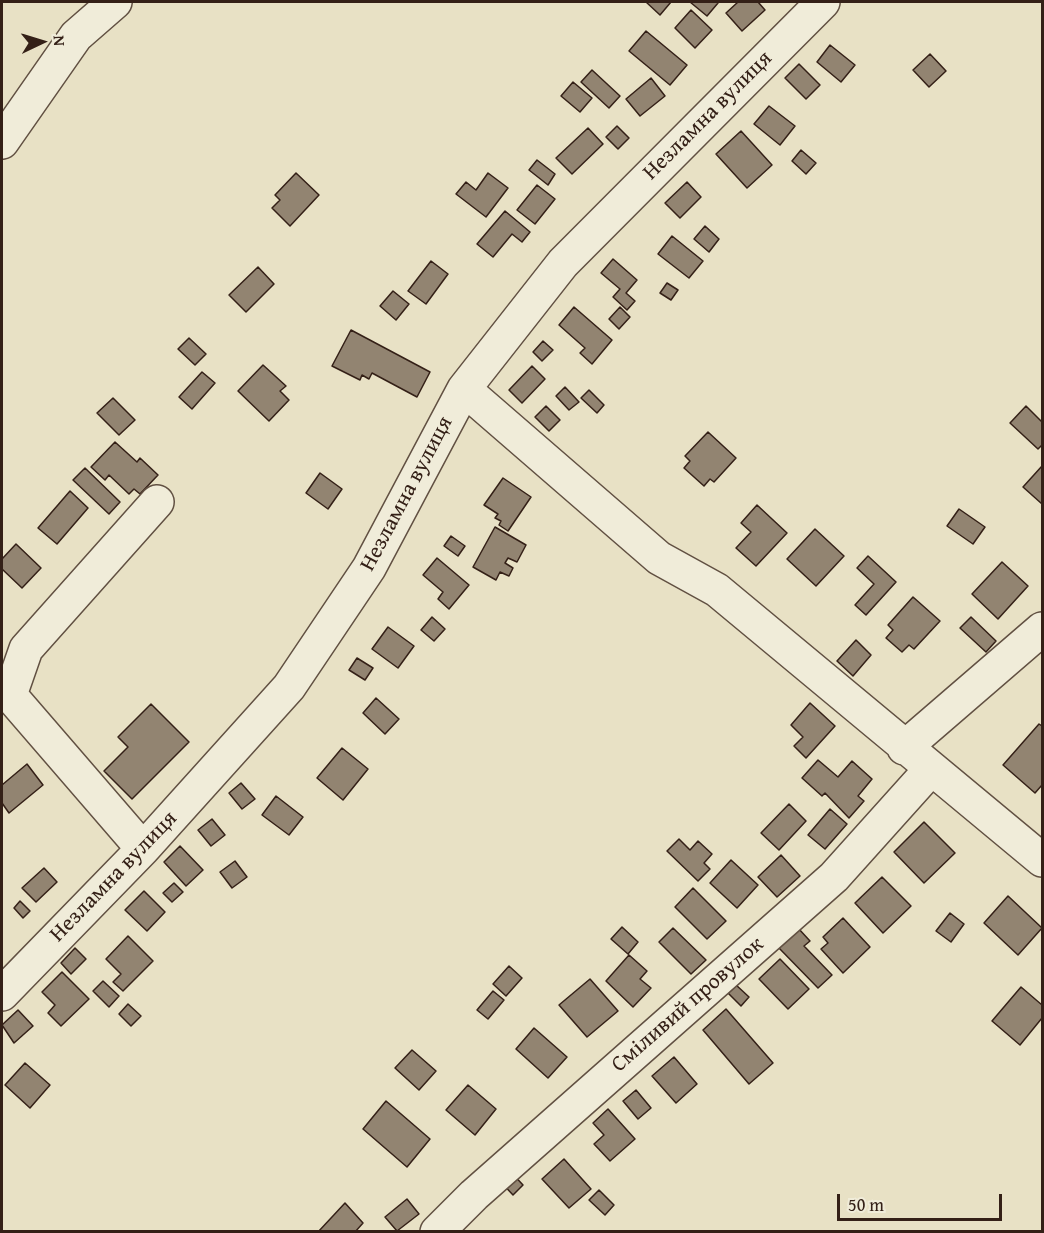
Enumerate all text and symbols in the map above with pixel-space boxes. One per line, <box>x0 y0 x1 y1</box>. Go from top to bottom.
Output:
north arrow <box>12 12 72 72</box>
text: N <box>48 35 72 47</box>
street label: Незламна вулиця <box>638 46 778 186</box>
street label: Незламна вулиця <box>355 412 459 576</box>
street label: Незламна вулиця <box>45 806 183 948</box>
street label: Сміливий провулок <box>606 932 770 1078</box>
scale bar <box>840 1182 1005 1220</box>
text: 50 m <box>848 1191 884 1218</box>

